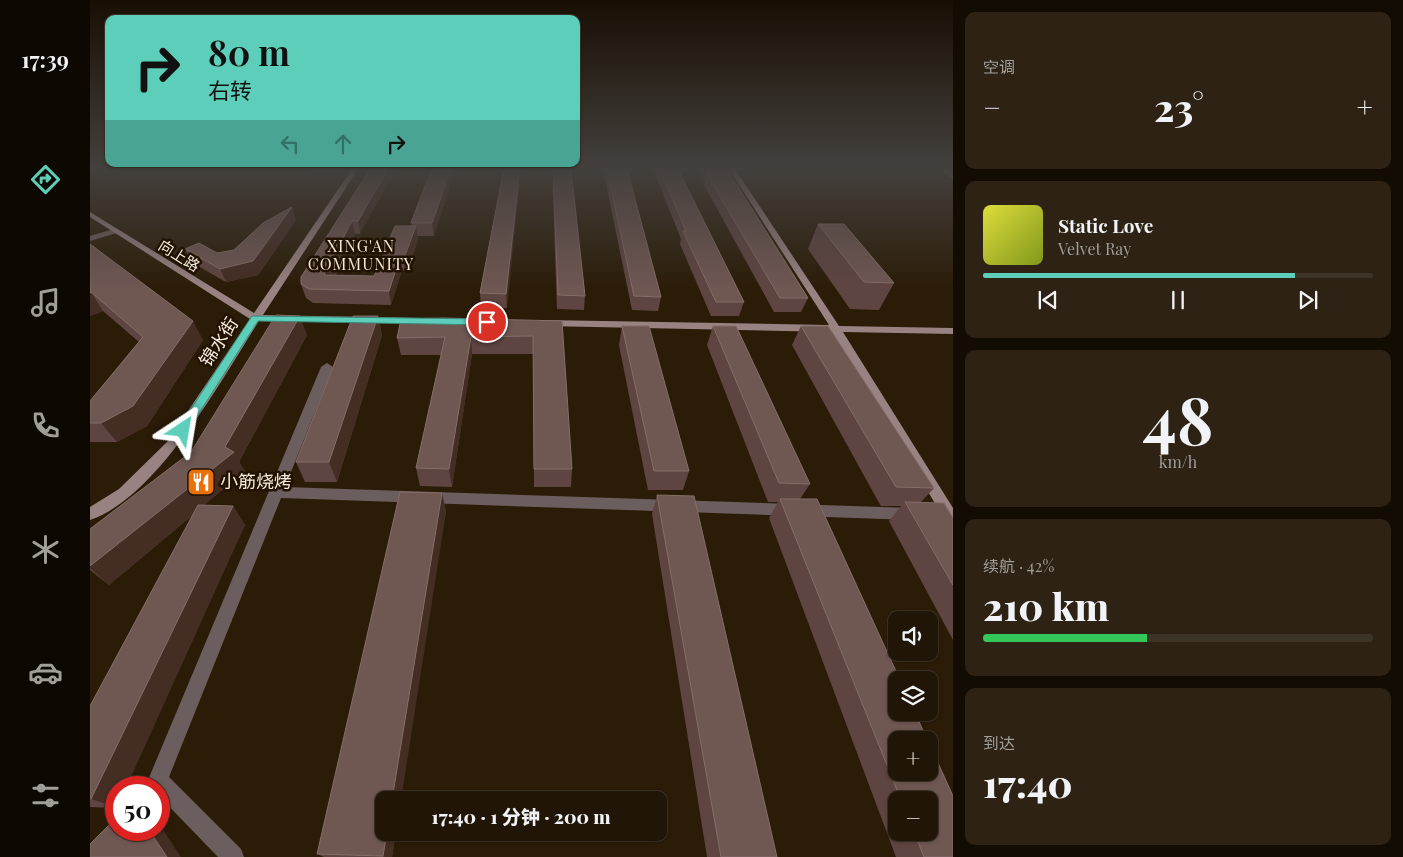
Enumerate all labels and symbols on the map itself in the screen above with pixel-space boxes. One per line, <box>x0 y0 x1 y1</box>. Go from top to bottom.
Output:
street label: 向上路 <box>155 235 204 276</box>
district label: XING'AN COMMUNITY <box>308 235 414 274</box>
pin <box>466 301 508 343</box>
street label: 锦水街 <box>193 312 243 371</box>
position arrow <box>156 403 208 455</box>
restaurant icon: 小筋烧烤 <box>186 467 216 497</box>
place label: 小筋烧烤 <box>220 469 292 493</box>
speed limit sign: 50 <box>105 776 170 841</box>

